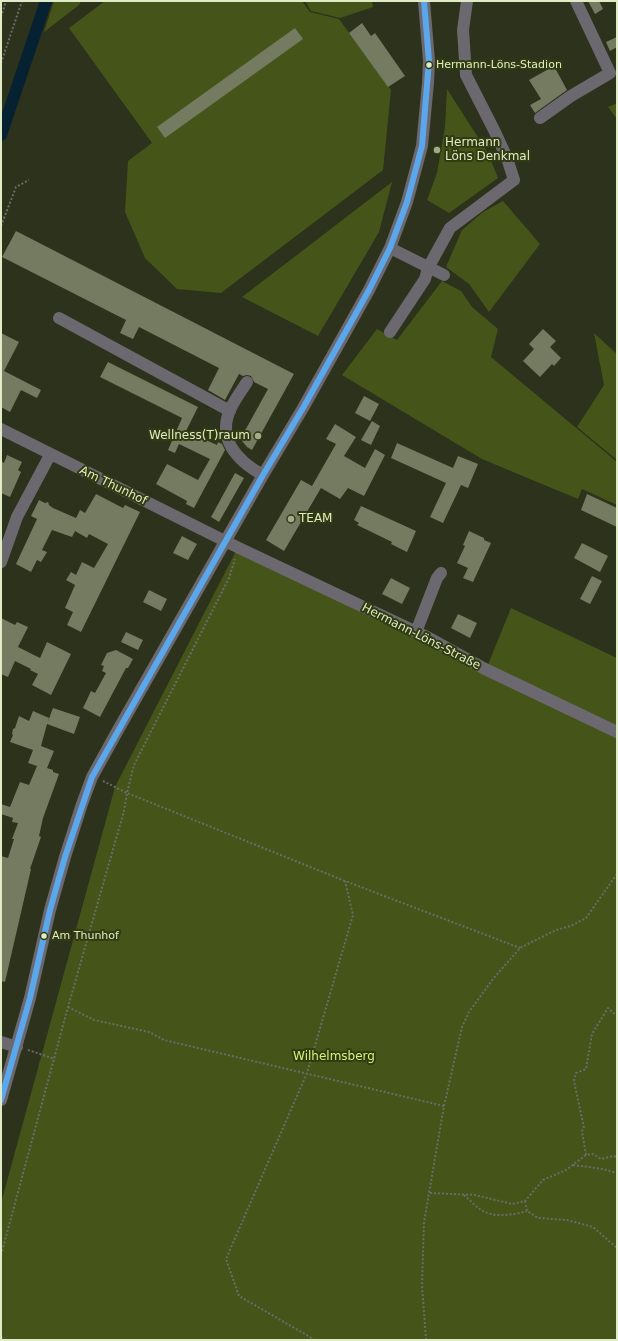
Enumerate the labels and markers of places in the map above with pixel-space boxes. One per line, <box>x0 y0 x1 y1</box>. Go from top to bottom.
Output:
place label: Hermann-Löns-Stadion <box>436 58 562 72</box>
marker: Hermann-Löns-Stadion <box>424 60 434 70</box>
place label: Hermann Löns Denkmal <box>445 136 530 164</box>
marker: Hermann Löns Denkmal <box>432 145 442 155</box>
place label: Wellness(T)raum <box>149 429 250 443</box>
marker: Wellness(T)raum <box>253 431 263 441</box>
place label: TEAM <box>299 512 332 526</box>
marker: TEAM <box>286 514 296 524</box>
place label: Am Thunhof <box>52 929 119 943</box>
marker: Am Thunhof <box>39 931 49 941</box>

